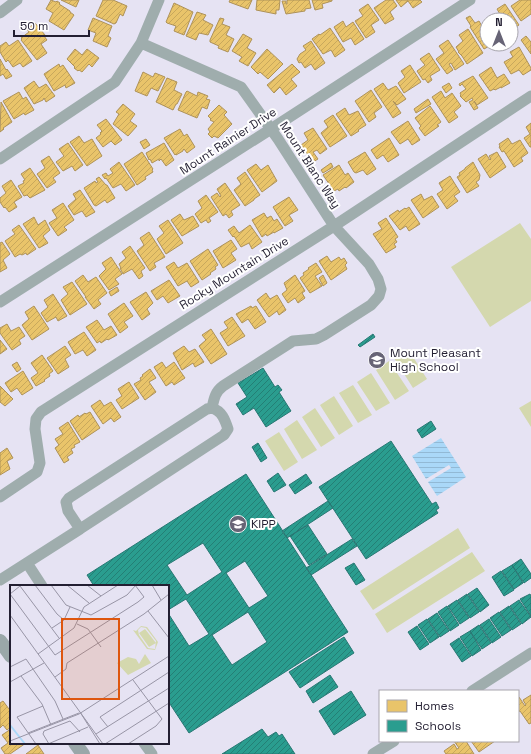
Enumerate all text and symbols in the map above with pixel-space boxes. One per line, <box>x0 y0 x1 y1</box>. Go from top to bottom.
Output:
scale bar <box>14 12 89 38</box>
north arrow <box>479 12 519 52</box>
text: N <box>495 15 503 29</box>
text: 50 m <box>20 18 48 34</box>
street label: Mount Rainier Drive <box>177 104 279 178</box>
street label: Mount Blanc Way <box>276 118 344 212</box>
street label: Rocky Mountain Drive <box>176 233 292 313</box>
place label: Mount Pleasant High School <box>390 345 481 375</box>
school or university icon: Mount Pleasant High School <box>367 350 387 370</box>
school or university icon: KIPP <box>228 514 248 534</box>
place label: KIPP <box>251 516 276 532</box>
inset map <box>10 585 169 744</box>
legend <box>379 690 519 742</box>
text: Homes <box>415 698 454 714</box>
text: Schools <box>415 718 461 734</box>

